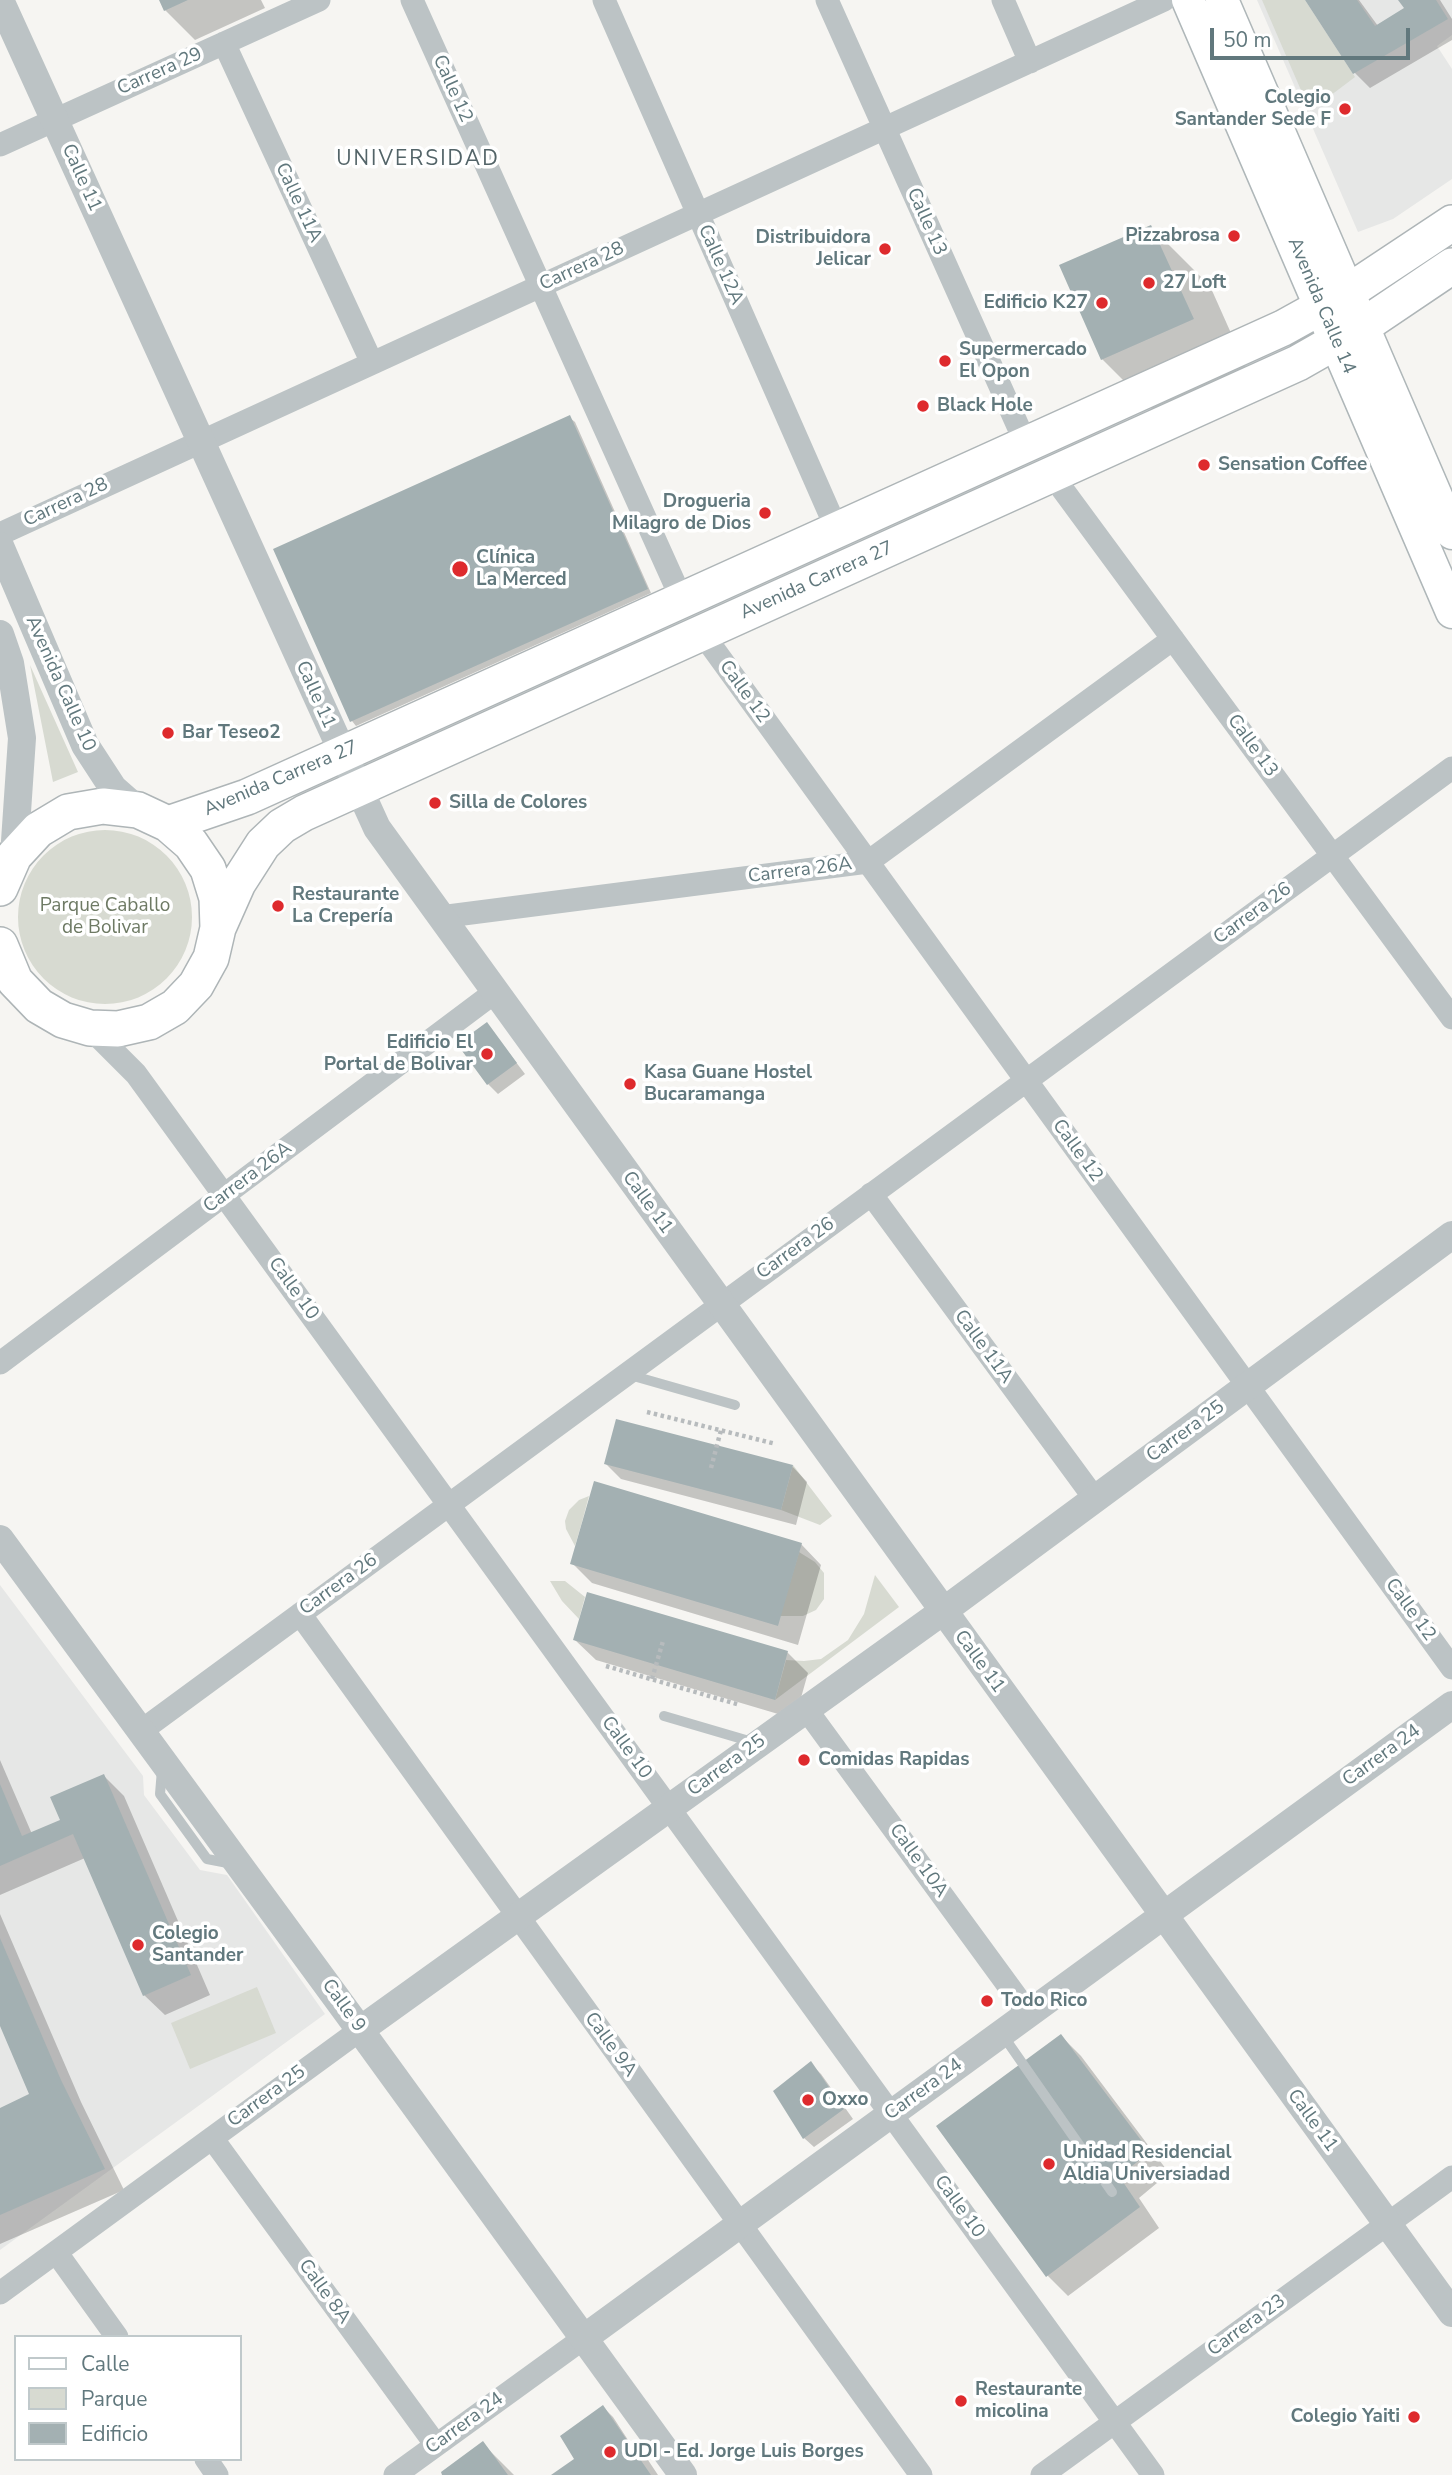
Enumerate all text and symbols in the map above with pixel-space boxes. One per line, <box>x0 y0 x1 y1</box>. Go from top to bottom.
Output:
scale bar <box>1214 14 1414 58</box>
text: 50 m <box>1223 26 1272 54</box>
street label: Carrera 29 <box>114 43 206 101</box>
street label: Calle 12 <box>427 52 477 126</box>
place label: Colegio Santander Sede F <box>1175 87 1331 131</box>
marker: Colegio Santander Sede F <box>1337 101 1353 117</box>
street label: Calle 11 <box>56 141 106 215</box>
district label: UNIVERSIDAD <box>338 147 498 173</box>
street label: Calle 11A <box>270 160 326 246</box>
street label: Calle 13 <box>901 185 951 259</box>
street label: Calle 12A <box>692 221 748 309</box>
place label: Pizzabrosa <box>1125 225 1220 247</box>
place label: Distribuidora Jelicar <box>756 227 871 271</box>
marker: Pizzabrosa <box>1226 228 1242 244</box>
street label: Avenida Calle 14 <box>1282 234 1360 378</box>
street label: Carrera 28 <box>536 238 628 296</box>
marker: Distribuidora Jelicar <box>877 241 893 257</box>
place label: 27 Loft <box>1163 272 1226 294</box>
marker: 27 Loft <box>1141 275 1157 291</box>
place label: Edificio K27 <box>984 292 1088 314</box>
marker: Edificio K27 <box>1094 295 1110 311</box>
place label: Supermercado El Opon <box>959 339 1087 383</box>
marker: Supermercado El Opon <box>937 353 953 369</box>
place label: Black Hole <box>937 395 1033 417</box>
marker: Black Hole <box>915 398 931 414</box>
place label: Sensation Coffee <box>1218 454 1367 476</box>
marker: Sensation Coffee <box>1196 457 1212 473</box>
street label: Carrera 28 <box>20 474 112 532</box>
place label: Drogueria Milagro de Dios <box>612 491 751 535</box>
marker: Drogueria Milagro de Dios <box>757 505 773 521</box>
street label: Avenida Carrera 27 <box>737 537 897 625</box>
place label: Clínica La Merced <box>476 547 567 591</box>
marker: Clínica La Merced <box>450 559 470 579</box>
street label: Avenida Calle 10 <box>20 613 100 755</box>
street label: Calle 12 <box>714 656 774 728</box>
street label: Calle 11 <box>290 658 340 732</box>
street label: Calle 13 <box>1222 710 1282 782</box>
place label: Bar Teseo2 <box>182 722 281 744</box>
marker: Bar Teseo2 <box>160 725 176 741</box>
street label: Avenida Carrera 27 <box>201 736 361 822</box>
place label: Silla de Colores <box>449 792 587 814</box>
marker: Silla de Colores <box>427 795 443 811</box>
street label: Carrera 26A <box>747 853 853 889</box>
street label: Carrera 26 <box>1210 878 1296 950</box>
place label: Restaurante La Crepería <box>292 884 399 928</box>
park label: Parque Caballo de Bolivar <box>40 895 170 939</box>
marker: Restaurante La Crepería <box>270 898 286 914</box>
place label: Edificio El Portal de Bolivar <box>324 1032 473 1076</box>
marker: Edificio El Portal de Bolivar <box>479 1046 495 1062</box>
place label: Kasa Guane Hostel Bucaramanga <box>644 1062 812 1106</box>
marker: Kasa Guane Hostel Bucaramanga <box>622 1076 638 1092</box>
street label: Calle 12 <box>1047 1115 1107 1187</box>
street label: Carrera 26A <box>199 1137 297 1219</box>
street label: Calle 11 <box>617 1167 677 1239</box>
street label: Carrera 26 <box>753 1213 839 1285</box>
street label: Calle 10 <box>263 1253 323 1325</box>
street label: Calle 11A <box>949 1306 1017 1388</box>
street label: Carrera 25 <box>1143 1396 1229 1468</box>
street label: Carrera 26 <box>296 1549 382 1621</box>
street label: Calle 12 <box>1380 1574 1440 1646</box>
street label: Calle 11 <box>949 1626 1009 1698</box>
street label: Calle 10 <box>596 1712 656 1784</box>
street label: Carrera 24 <box>1339 1720 1425 1792</box>
street label: Carrera 25 <box>684 1730 770 1802</box>
place label: Comidas Rapidas <box>818 1749 970 1771</box>
marker: Comidas Rapidas <box>796 1752 812 1768</box>
street label: Calle 10A <box>884 1820 952 1902</box>
place label: Colegio Santander <box>152 1923 243 1967</box>
marker: Colegio Santander <box>130 1937 146 1953</box>
street label: Calle 9 <box>316 1975 370 2037</box>
place label: Todo Rico <box>1001 1990 1087 2012</box>
marker: Todo Rico <box>979 1993 995 2009</box>
street label: Calle 9A <box>579 2008 641 2082</box>
street label: Carrera 24 <box>881 2054 967 2126</box>
street label: Carrera 25 <box>224 2061 310 2133</box>
street label: Calle 11 <box>1282 2085 1342 2157</box>
place label: Oxxo <box>822 2089 868 2111</box>
marker: Oxxo <box>800 2092 816 2108</box>
place label: Unidad Residencial Aldia Universiadad <box>1063 2142 1232 2186</box>
marker: Unidad Residencial Aldia Universiadad <box>1041 2156 1057 2172</box>
street label: Calle 10 <box>929 2171 989 2243</box>
street label: Calle 8A <box>293 2255 355 2329</box>
street label: Carrera 23 <box>1204 2290 1290 2362</box>
legend <box>14 2335 242 2461</box>
text: Calle <box>81 2350 129 2378</box>
place label: Restaurante micolina <box>975 2379 1082 2423</box>
text: Parque <box>81 2385 148 2413</box>
street label: Carrera 24 <box>422 2388 508 2460</box>
marker: Restaurante micolina <box>953 2393 969 2409</box>
place label: Colegio Yaiti <box>1291 2406 1400 2428</box>
marker: Colegio Yaiti <box>1406 2409 1422 2425</box>
text: Edificio <box>81 2420 148 2448</box>
place label: UDI - Ed. Jorge Luis Borges <box>624 2441 864 2463</box>
marker: UDI - Ed. Jorge Luis Borges <box>602 2444 618 2460</box>

